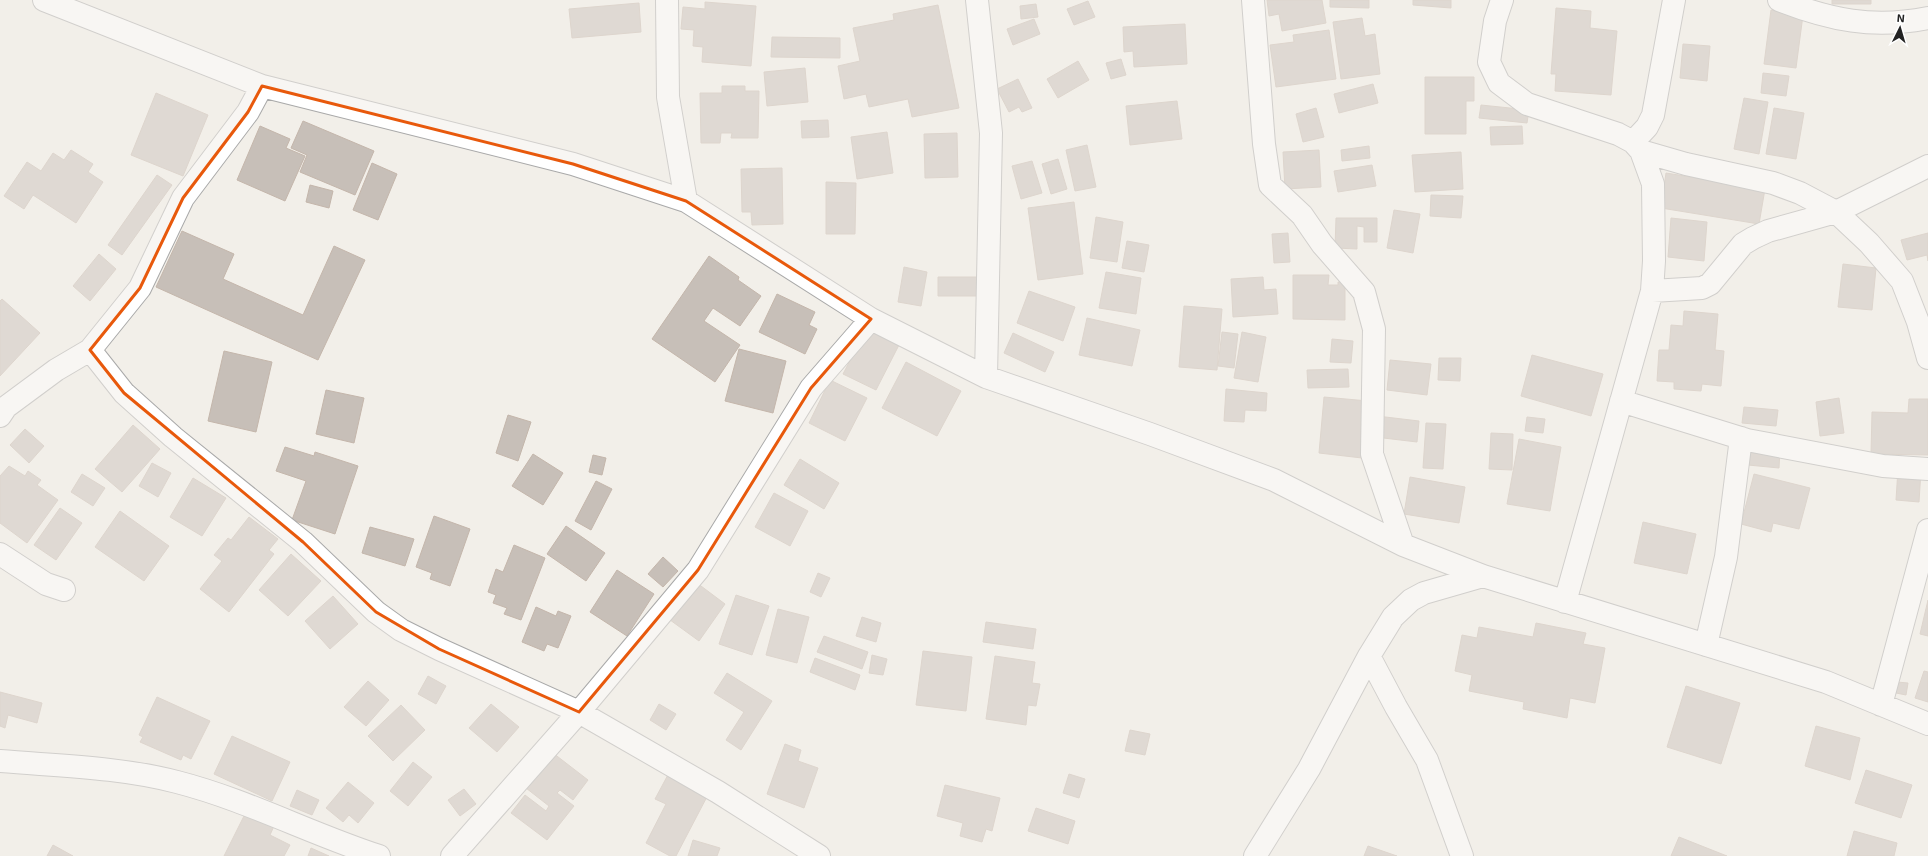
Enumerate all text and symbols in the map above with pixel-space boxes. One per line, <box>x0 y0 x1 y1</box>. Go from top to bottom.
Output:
north arrow <box>1880 8 1920 48</box>
text: N <box>1896 11 1905 24</box>

